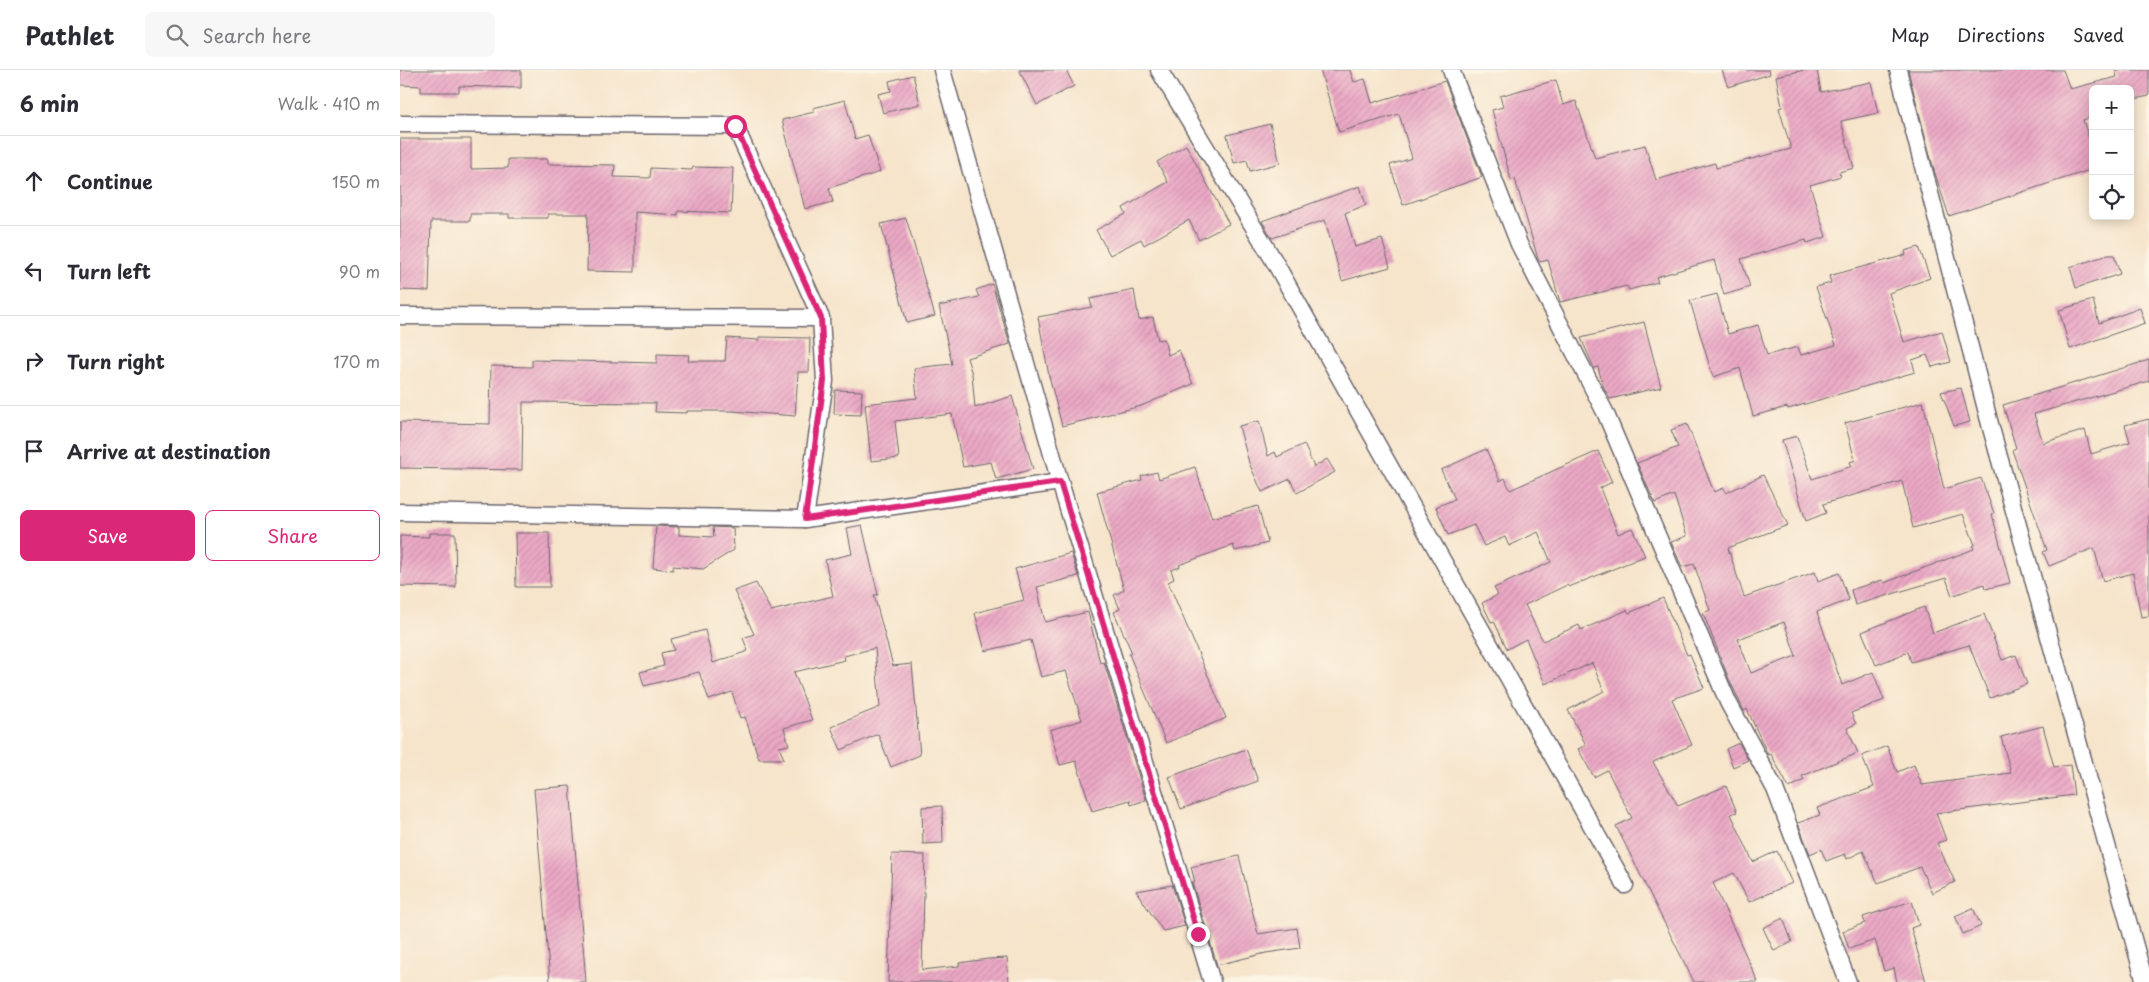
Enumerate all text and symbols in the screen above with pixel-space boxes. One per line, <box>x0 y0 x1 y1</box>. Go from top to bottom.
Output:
search box <box>145 12 495 57</box>
text: Pathlet <box>25 17 115 53</box>
icon: search <box>163 21 191 49</box>
text: Search here <box>203 21 311 49</box>
text: Map <box>1891 21 1929 48</box>
text: Directions <box>1957 21 2045 48</box>
text: Saved <box>2073 21 2124 48</box>
map controls <box>2089 85 2134 220</box>
button: + <box>2089 85 2134 130</box>
text: 6 min <box>20 87 79 119</box>
text: Walk · 410 m <box>278 91 380 115</box>
route start <box>724 115 747 138</box>
button: − <box>2089 130 2134 175</box>
icon: ahead <box>20 167 48 195</box>
text: Continue <box>67 167 153 195</box>
text: 150 m <box>332 169 380 193</box>
button: locate <box>2089 175 2134 220</box>
icon: left <box>20 257 48 285</box>
text: Turn left <box>67 257 151 285</box>
text: 90 m <box>339 259 380 283</box>
icon: right <box>20 347 48 375</box>
text: Turn right <box>67 347 165 375</box>
text: 170 m <box>334 349 380 373</box>
icon: arrive <box>20 437 48 465</box>
text: Arrive at destination <box>67 437 271 465</box>
button: Save <box>20 510 195 561</box>
button: Share <box>205 510 380 561</box>
route end <box>1187 923 1210 946</box>

